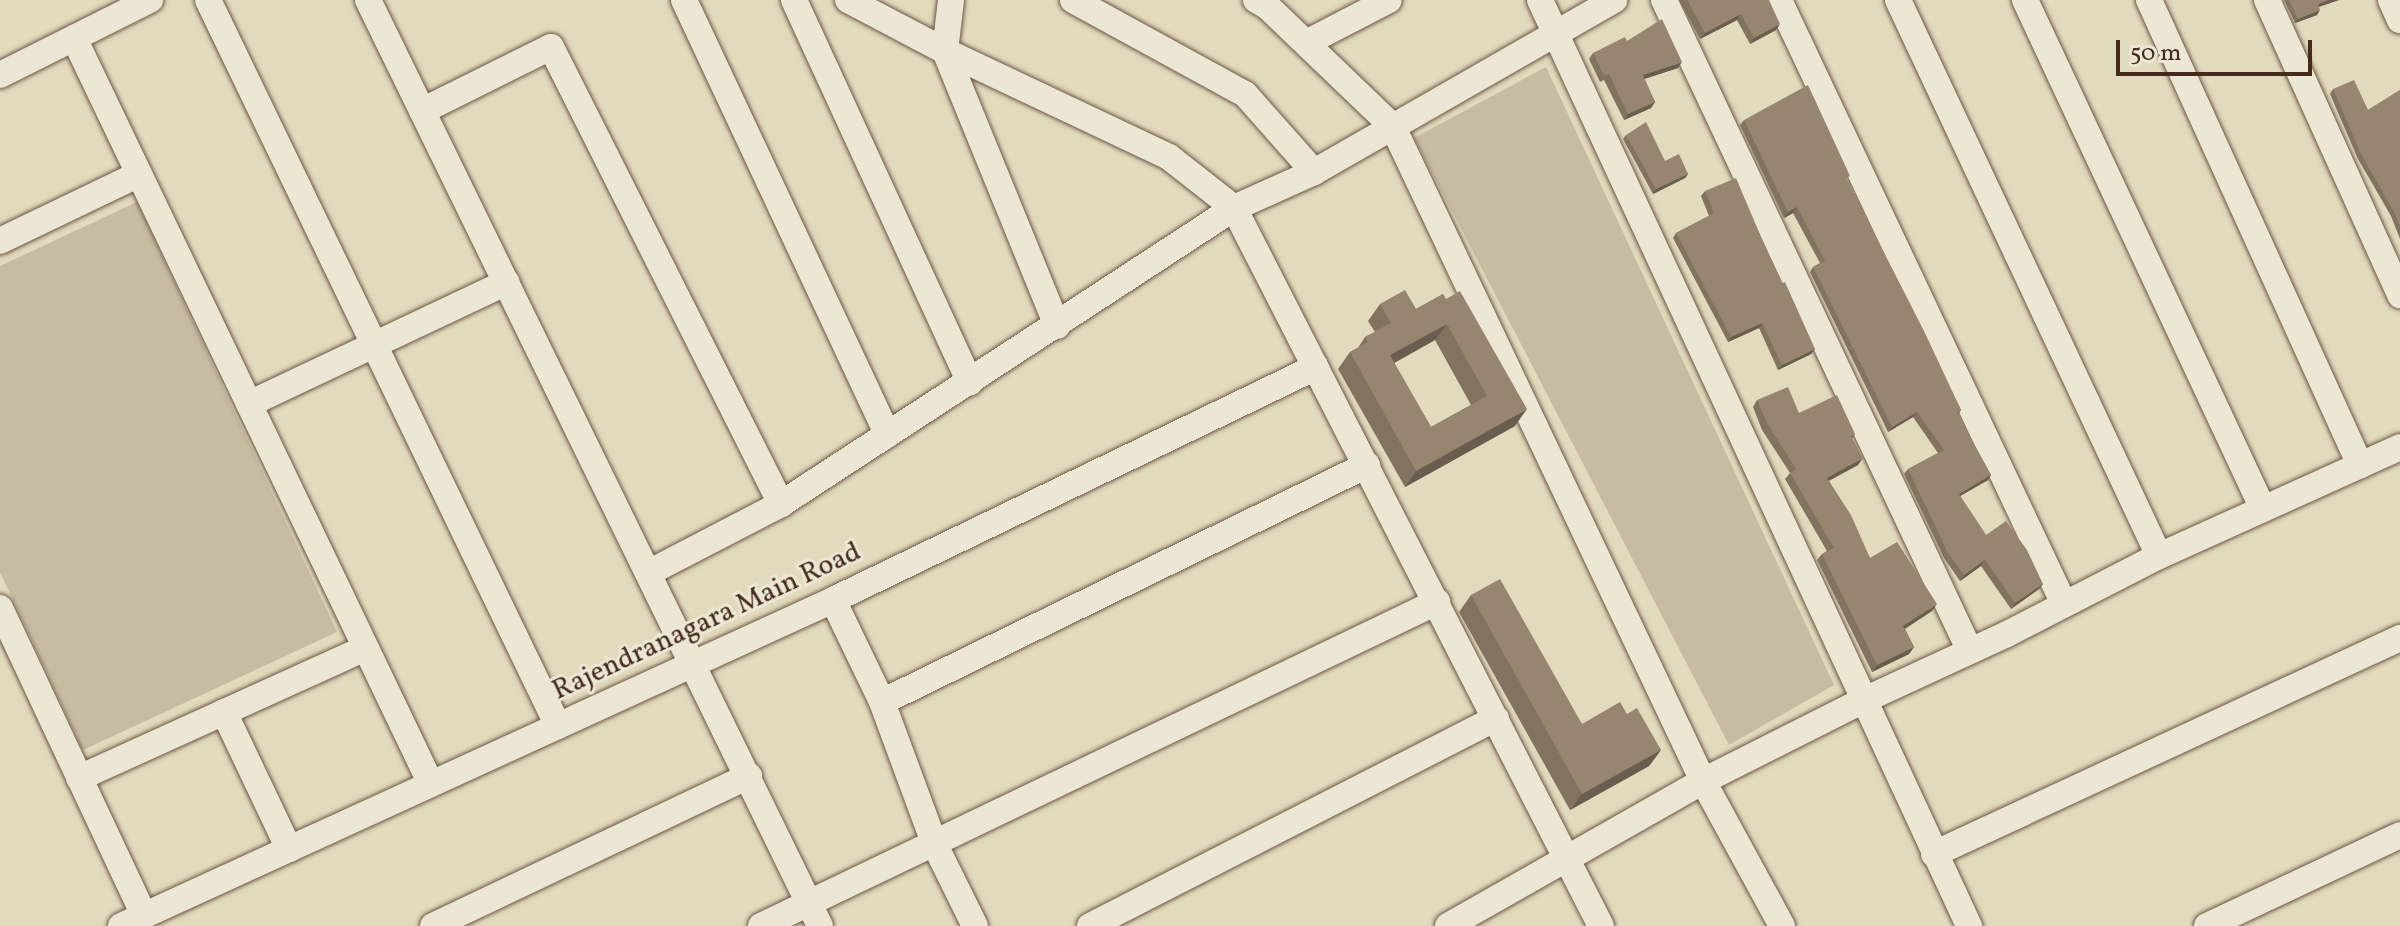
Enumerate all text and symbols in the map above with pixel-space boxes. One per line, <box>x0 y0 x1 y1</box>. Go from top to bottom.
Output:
scale bar <box>2120 24 2316 74</box>
text: 50 m <box>2130 37 2182 71</box>
street label: Rajendranagara Main Road <box>547 536 867 708</box>

